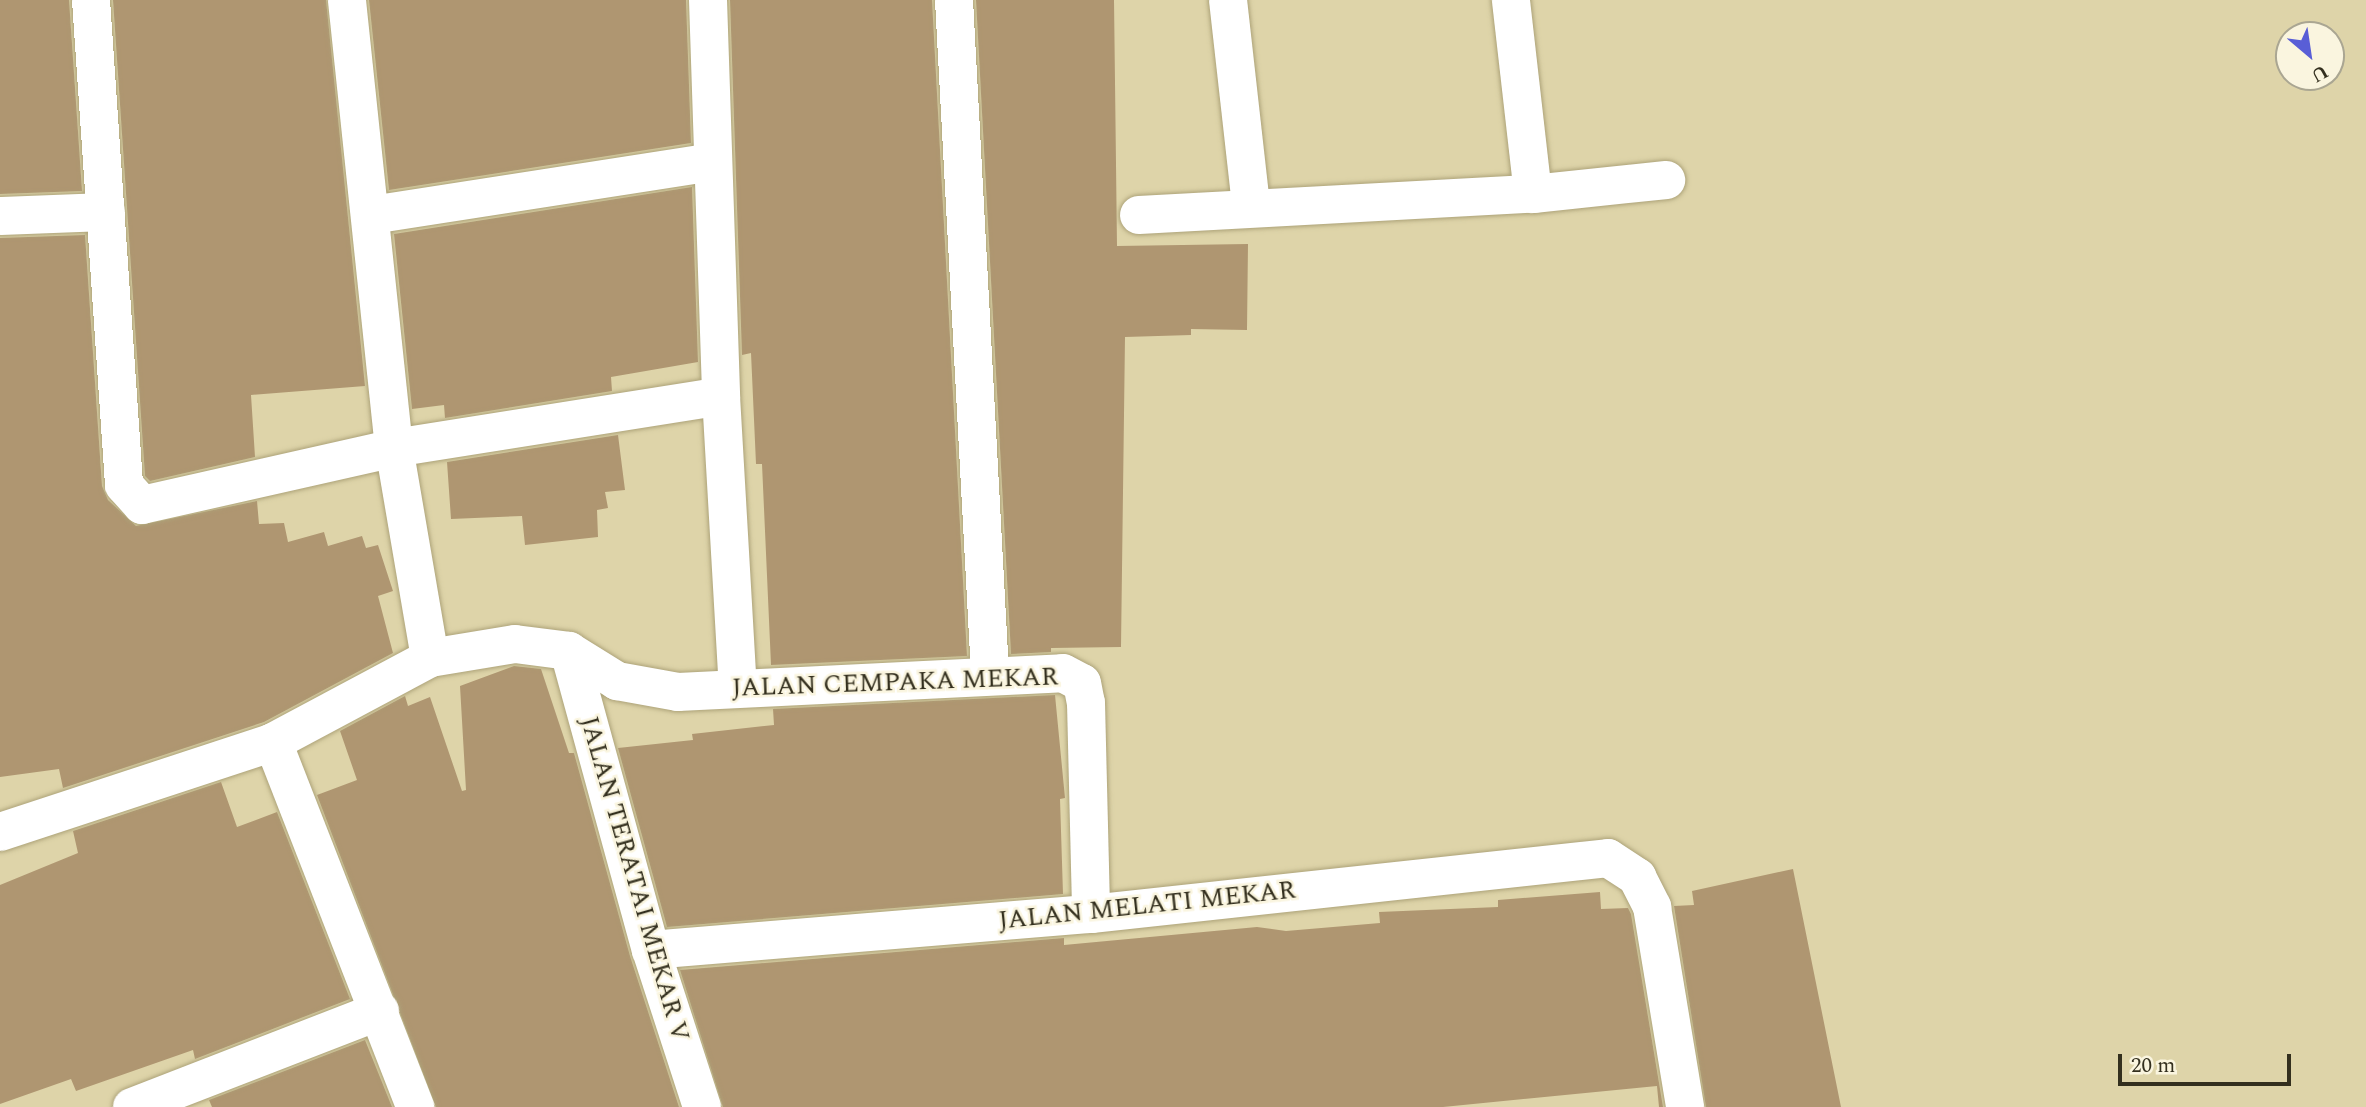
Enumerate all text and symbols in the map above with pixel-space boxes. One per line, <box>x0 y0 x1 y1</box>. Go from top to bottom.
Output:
north arrow <box>2275 21 2345 91</box>
text: U <box>2305 57 2333 90</box>
street label: JALAN CEMPAKA MEKAR <box>731 662 1059 704</box>
street label: JALAN TERATAI MEKAR V <box>573 713 695 1045</box>
street label: JALAN MELATI MEKAR <box>997 875 1297 937</box>
scale bar <box>2121 1040 2294 1084</box>
text: 20 m <box>2131 1050 2175 1082</box>

